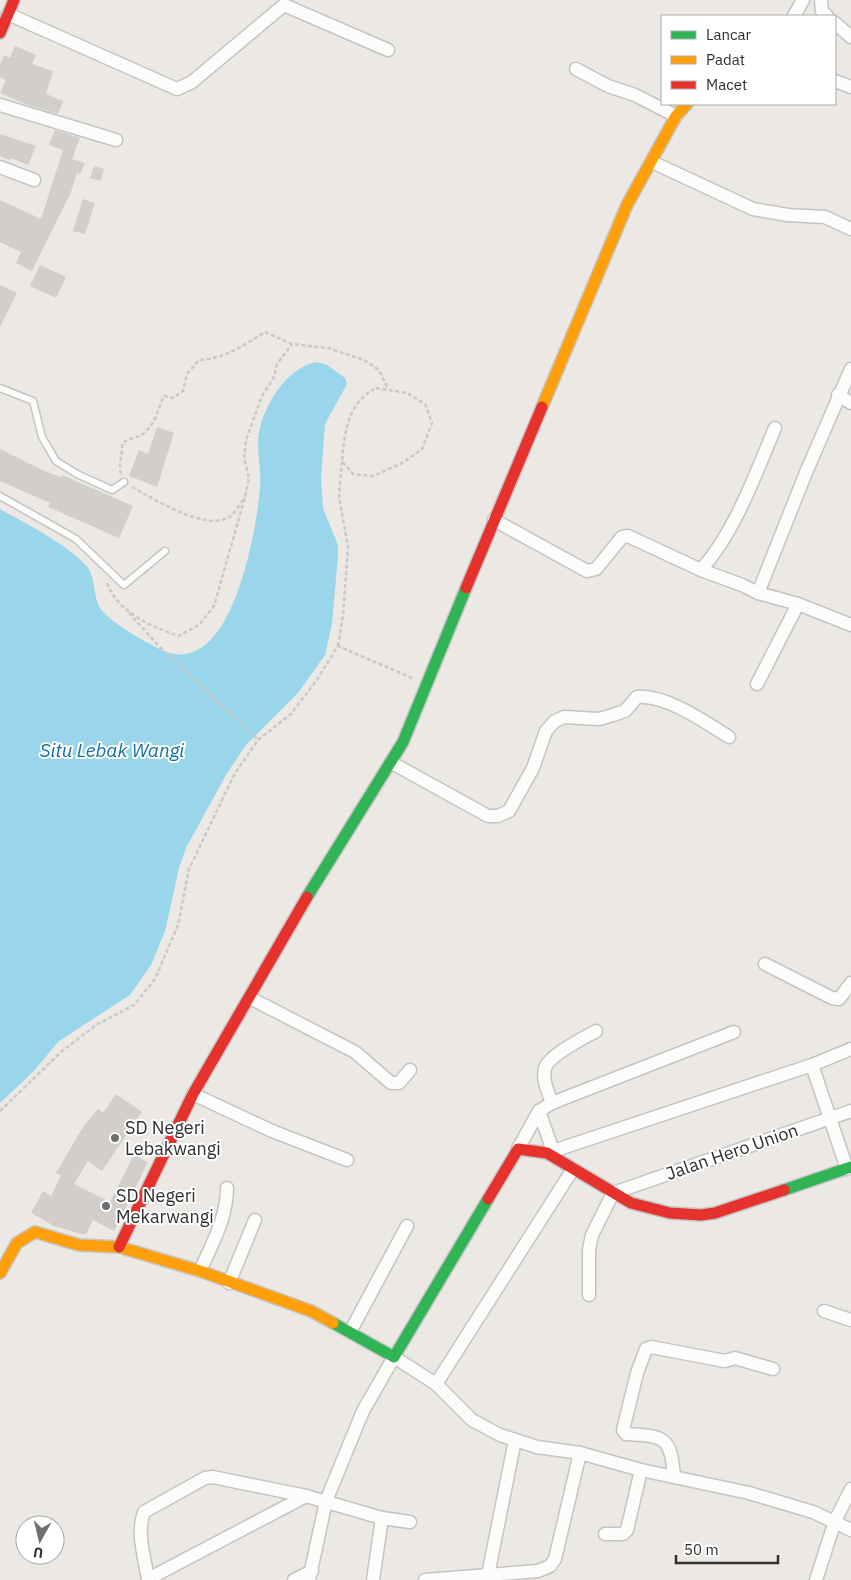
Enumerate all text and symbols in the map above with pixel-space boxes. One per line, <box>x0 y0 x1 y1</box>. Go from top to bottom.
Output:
legend <box>661 15 836 105</box>
text: Lancar <box>706 25 752 44</box>
text: Padat <box>706 50 745 69</box>
text: Macet <box>706 75 747 94</box>
water label: Situ Lebak Wangi <box>40 738 185 762</box>
place label: SD Negeri Lebakwangi <box>125 1116 221 1160</box>
street label: Jalan Hero Union <box>663 1118 801 1185</box>
marker: SD Negeri Lebakwangi <box>109 1132 121 1144</box>
place label: SD Negeri Mekarwangi <box>116 1184 214 1228</box>
marker: SD Negeri Mekarwangi <box>100 1200 112 1212</box>
north arrow <box>15 1515 65 1565</box>
scale bar <box>676 1532 778 1564</box>
text: 50 m <box>684 1540 719 1559</box>
text: U <box>32 1543 44 1562</box>

